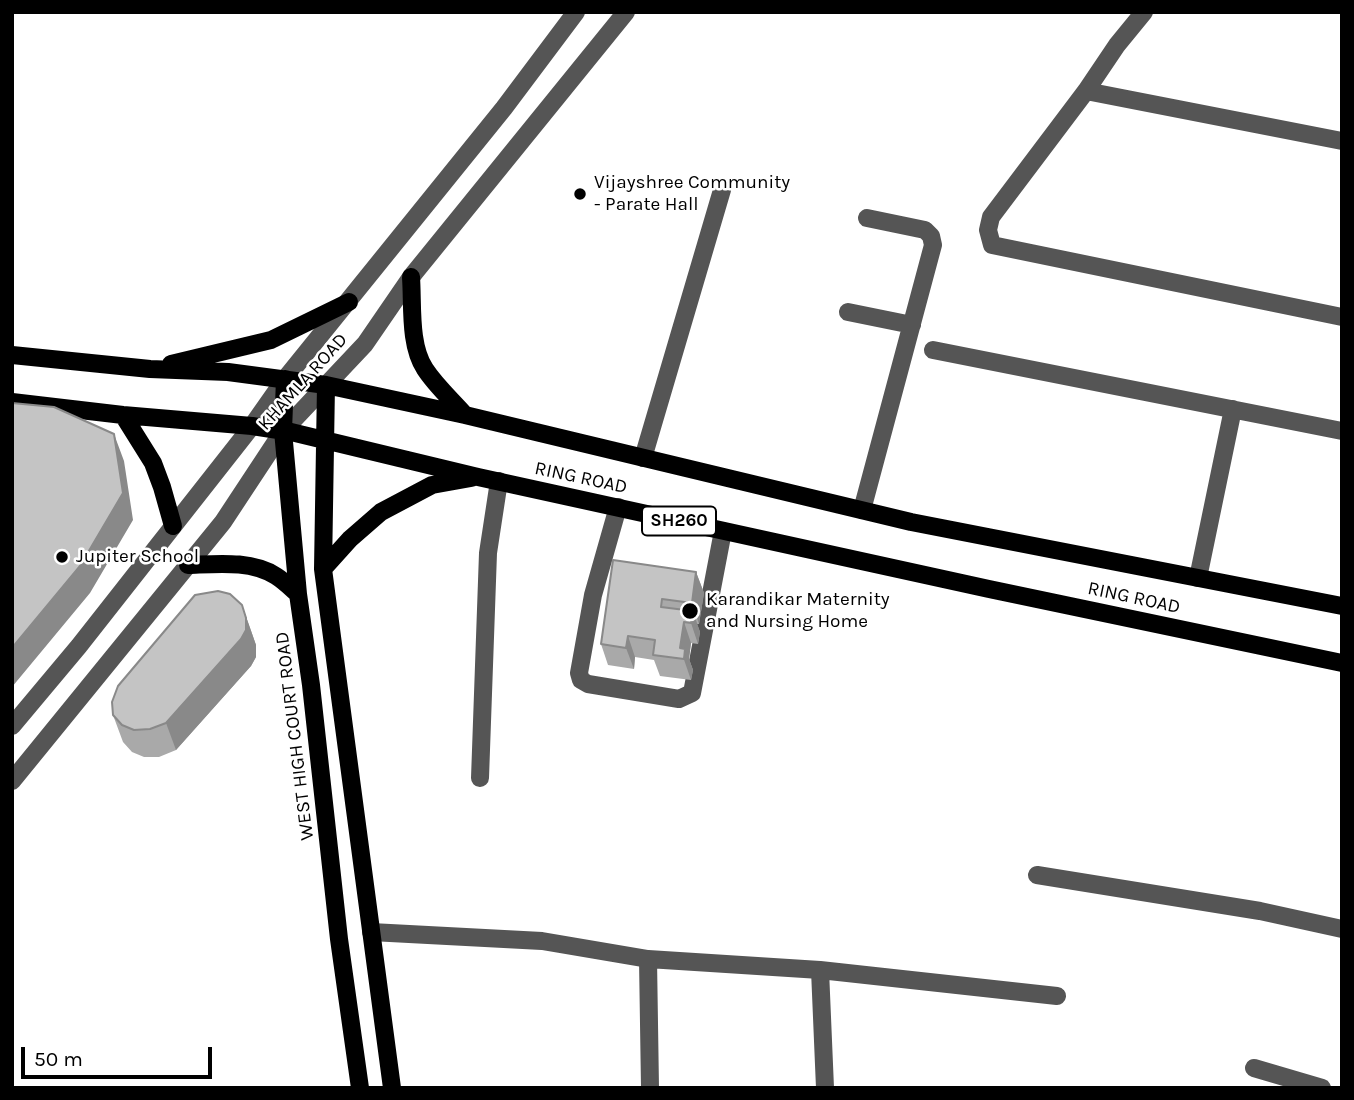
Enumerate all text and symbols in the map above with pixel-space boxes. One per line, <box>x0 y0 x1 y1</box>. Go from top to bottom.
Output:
place label: Vijayshree Community - Parate Hall <box>594 172 790 216</box>
marker: Vijayshree Community - Parate Hall <box>572 186 588 202</box>
street label: KHAMLA ROAD <box>253 329 353 435</box>
street label: RING ROAD <box>533 457 629 499</box>
road number: SH260 <box>642 506 716 536</box>
place label: Jupiter School <box>76 546 199 568</box>
marker: Jupiter School <box>54 549 70 565</box>
street label: RING ROAD <box>1086 577 1182 619</box>
place label: Karandikar Maternity and Nursing Home <box>706 589 890 633</box>
marker: Karandikar Maternity and Nursing Home <box>680 601 700 621</box>
street label: WEST HIGH COURT ROAD <box>271 630 319 842</box>
scale bar <box>24 1034 215 1078</box>
text: 50 m <box>34 1047 83 1071</box>

